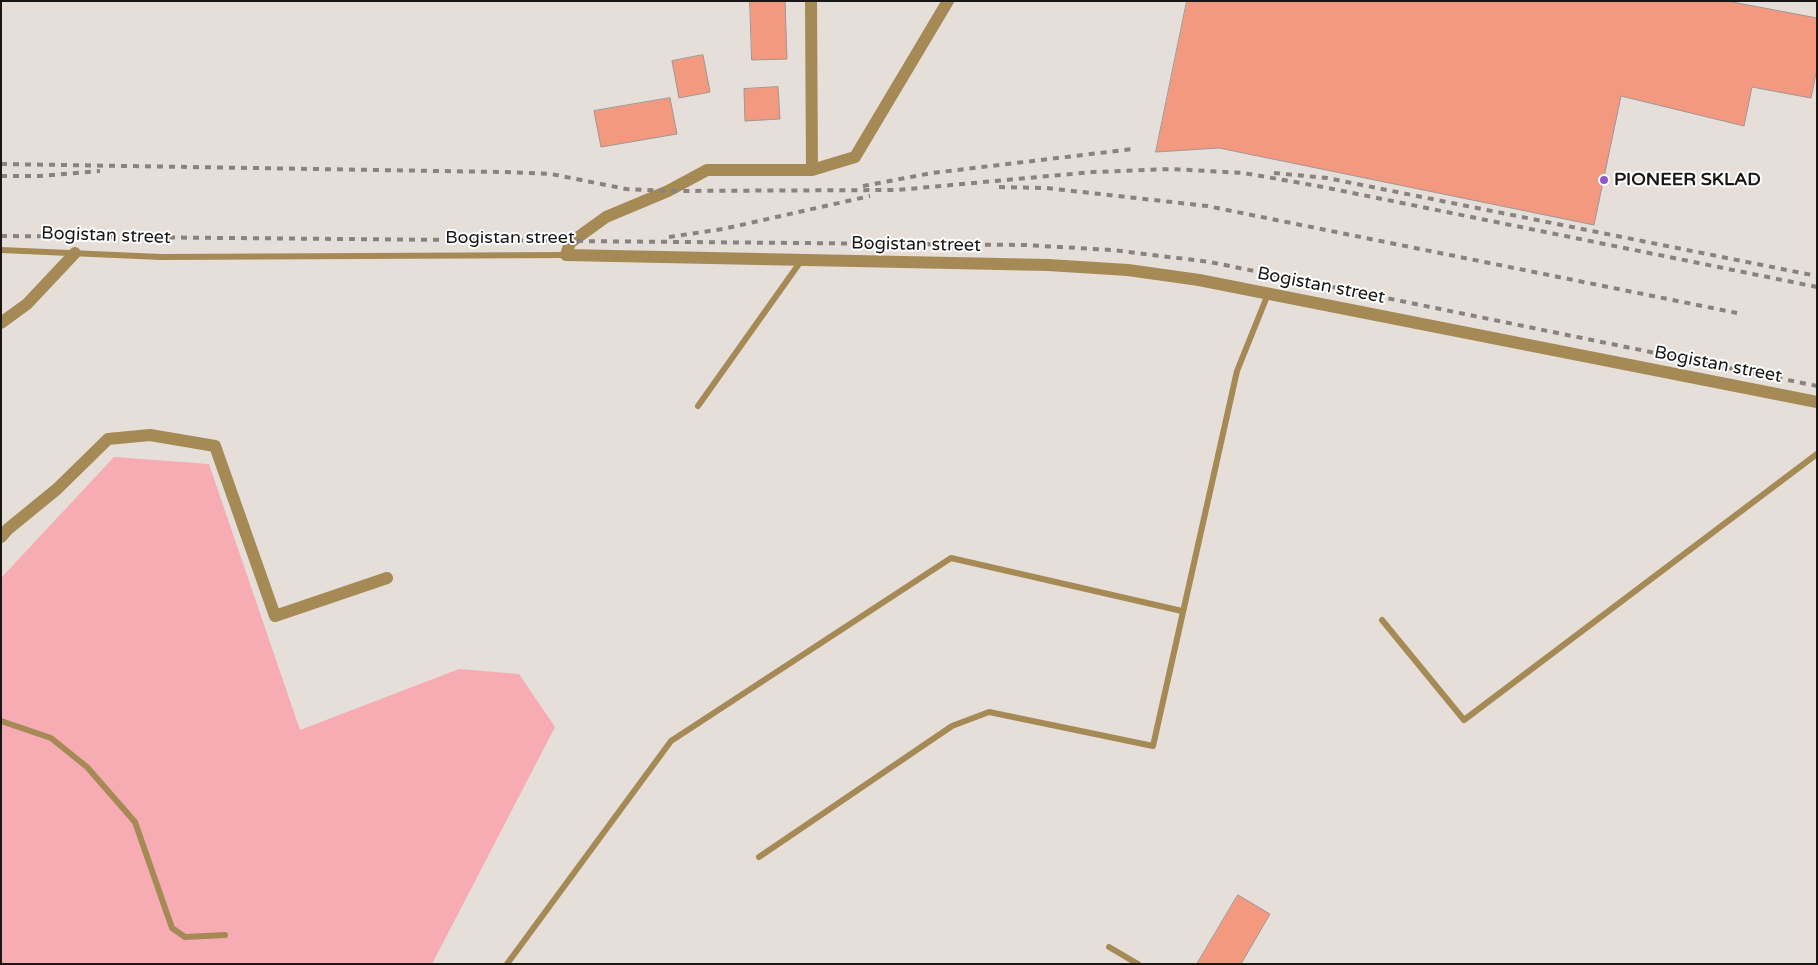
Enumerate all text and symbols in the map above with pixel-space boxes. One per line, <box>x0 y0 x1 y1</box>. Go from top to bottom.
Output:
place label: PIONEER SKLAD <box>1614 169 1761 191</box>
marker: PIONEER SKLAD <box>1598 174 1610 186</box>
street label: Bogistan street <box>41 223 171 249</box>
street label: Bogistan street <box>445 227 575 249</box>
street label: Bogistan street <box>851 233 981 257</box>
street label: Bogistan street <box>1255 263 1387 309</box>
street label: Bogistan street <box>1652 342 1784 388</box>

